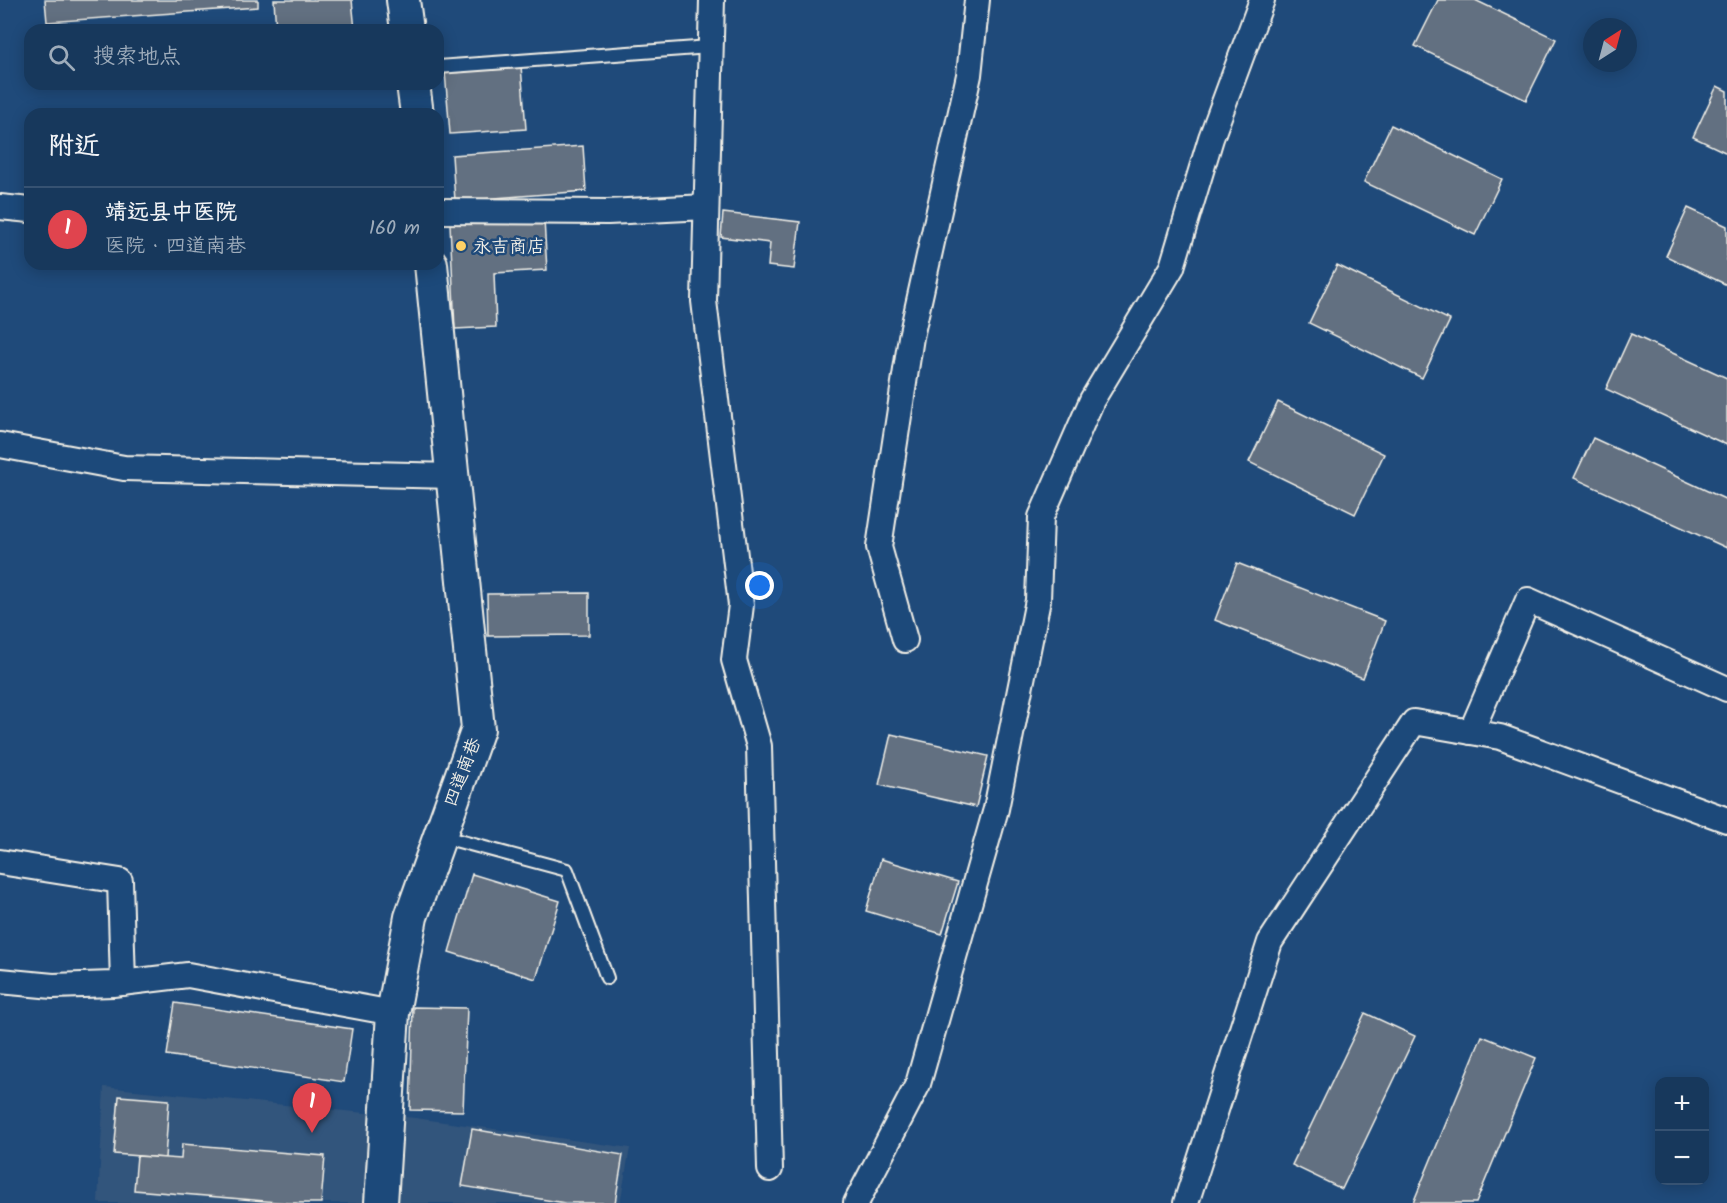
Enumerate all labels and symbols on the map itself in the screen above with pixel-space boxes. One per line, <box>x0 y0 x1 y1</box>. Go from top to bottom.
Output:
north arrow <box>1583 18 1637 72</box>
place label: 永吉商店 <box>473 233 545 262</box>
marker: 永吉商店 <box>454 239 468 253</box>
your location <box>745 571 774 600</box>
street label: 四道南巷 <box>437 734 490 811</box>
pin: 1 <box>292 1084 332 1133</box>

